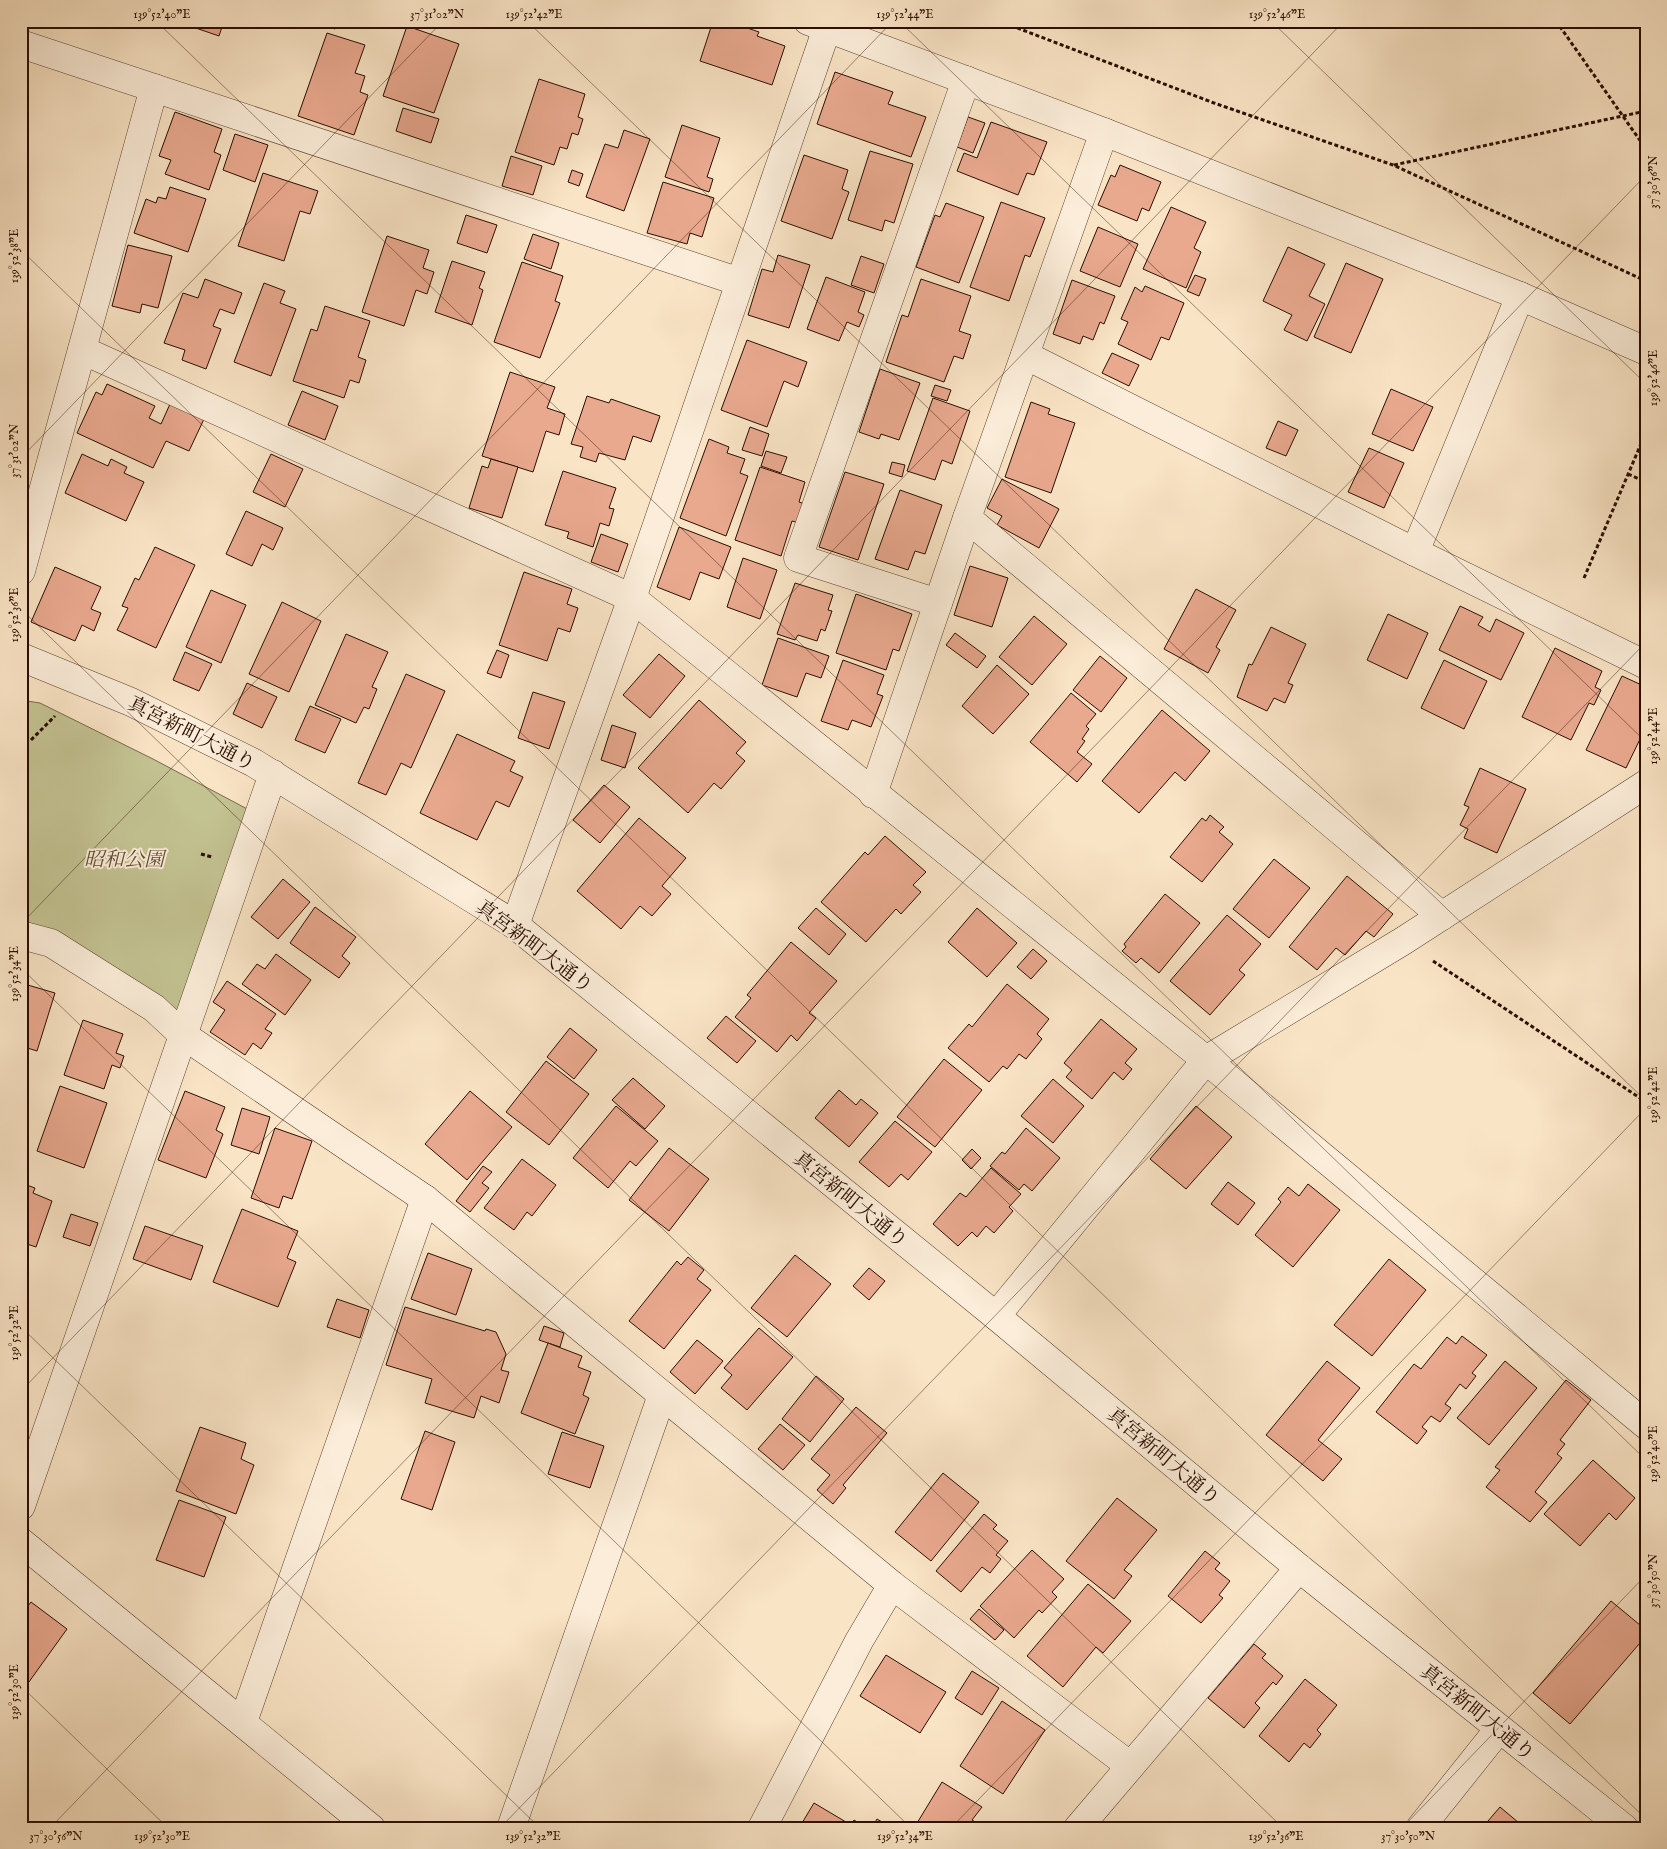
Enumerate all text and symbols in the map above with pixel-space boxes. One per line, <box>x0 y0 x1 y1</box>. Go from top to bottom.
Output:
text: 139°52'40"E <box>133 7 191 22</box>
text: 37°31'02"N <box>410 7 465 22</box>
text: 139°52'42"E <box>505 7 563 22</box>
text: 139°52'44"E <box>876 7 934 22</box>
text: 139°52'46"E <box>1249 7 1305 22</box>
text: 37°30'56"N <box>1646 155 1661 209</box>
text: 139°52'38"E <box>7 229 22 283</box>
text: 139°52'46"E <box>1646 350 1661 406</box>
text: 37°31'02"N <box>7 423 22 478</box>
text: 139°52'36"E <box>7 587 22 643</box>
street label: 真宮新町大通り <box>123 691 259 777</box>
text: 139°52'44"E <box>1646 707 1661 765</box>
park label: 昭和公園 <box>84 848 167 873</box>
street label: 真宮新町大通り <box>471 895 598 999</box>
text: 139°52'34"E <box>7 946 22 1002</box>
text: 139°52'42"E <box>1646 1066 1661 1124</box>
street label: 真宮新町大通り <box>788 1146 912 1254</box>
text: 139°52'32"E <box>7 1305 22 1361</box>
street label: 真宮新町大通り <box>1101 1403 1225 1512</box>
text: 139°52'40"E <box>1646 1425 1661 1483</box>
text: 37°30'50"N <box>1646 1553 1661 1608</box>
street label: 真宮新町大通り <box>1415 1659 1539 1767</box>
text: 139°52'30"E <box>7 1664 22 1720</box>
text: 37°30'56"N <box>29 1829 83 1844</box>
text: 139°52'30"E <box>134 1829 190 1844</box>
text: 139°52'32"E <box>505 1829 561 1844</box>
text: 139°52'34"E <box>877 1829 933 1844</box>
text: 139°52'36"E <box>1248 1829 1304 1844</box>
text: 37°30'50"N <box>1381 1829 1436 1844</box>

